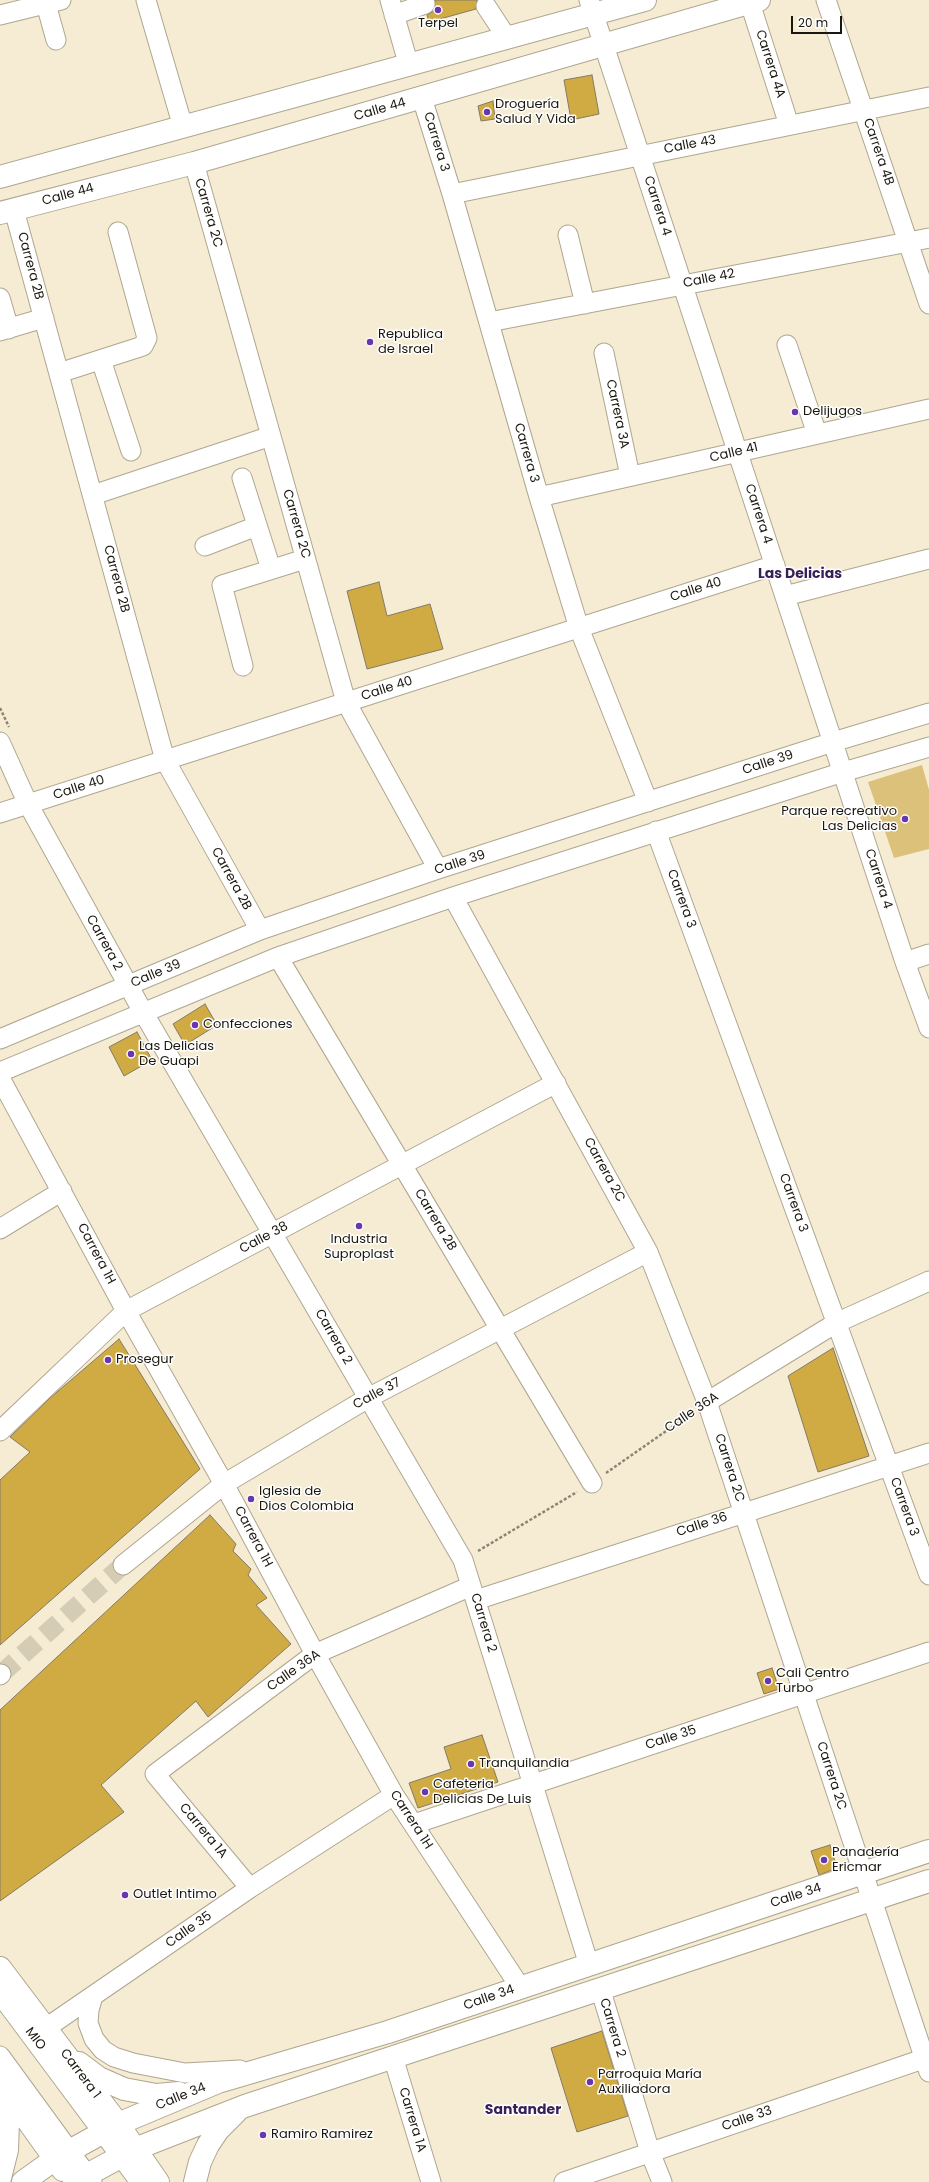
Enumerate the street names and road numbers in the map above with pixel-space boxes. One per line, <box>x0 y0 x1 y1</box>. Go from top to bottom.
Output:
street label: Carrera 4A <box>752 28 788 100</box>
street label: Calle 44 <box>352 95 408 125</box>
street label: Carrera 3 <box>420 110 452 174</box>
street label: Carrera 4B <box>859 116 897 188</box>
street label: Calle 43 <box>663 132 717 158</box>
street label: Carrera 4 <box>640 174 674 238</box>
street label: Carrera 2C <box>191 177 225 249</box>
street label: Calle 44 <box>40 181 96 209</box>
street label: Carrera 2B <box>14 231 46 301</box>
street label: Calle 42 <box>682 266 736 292</box>
street label: Carrera 3A <box>602 378 632 450</box>
street label: Carrera 3 <box>510 421 542 485</box>
street label: Calle 41 <box>708 440 760 466</box>
street label: Carrera 4 <box>741 482 775 546</box>
street label: Carrera 2C <box>279 488 313 560</box>
street label: Carrera 2B <box>100 544 132 614</box>
street label: Calle 40 <box>668 574 724 606</box>
street label: Calle 40 <box>359 673 415 705</box>
street label: Calle 39 <box>741 747 795 779</box>
street label: Calle 40 <box>51 772 107 804</box>
street label: Carrera 2B <box>207 845 255 913</box>
street label: Calle 39 <box>433 847 487 879</box>
street label: Carrera 4 <box>861 847 895 911</box>
street label: Carrera 3 <box>663 868 699 930</box>
street label: Carrera 2 <box>82 912 126 974</box>
street label: Calle 39 <box>129 957 183 991</box>
street label: Carrera 2C <box>580 1135 628 1205</box>
street label: Carrera 3 <box>775 1172 811 1234</box>
street label: Carrera 2B <box>411 1186 459 1254</box>
street label: Calle 38 <box>237 1219 291 1257</box>
street label: Carrera 1H <box>73 1221 119 1287</box>
street label: Carrera 2 <box>311 1307 355 1367</box>
street label: Calle 37 <box>351 1375 403 1413</box>
street label: Calle 36A <box>662 1389 722 1437</box>
street label: Carrera 2C <box>711 1432 747 1504</box>
street label: Carrera 3 <box>886 1476 922 1538</box>
street label: Carrera 1H <box>230 1504 276 1570</box>
street label: Calle 36 <box>675 1509 729 1541</box>
street label: Carrera 2 <box>467 1591 499 1655</box>
street label: Calle 36A <box>264 1647 324 1695</box>
street label: Calle 35 <box>644 1722 698 1754</box>
street label: Carrera 2C <box>813 1740 849 1812</box>
street label: Carrera 1H <box>386 1788 436 1852</box>
street label: Carrera 1A <box>176 1800 230 1862</box>
street label: Calle 34 <box>769 1880 823 1912</box>
street label: Calle 35 <box>163 1909 215 1951</box>
street label: Calle 34 <box>462 1982 516 2014</box>
street label: Carrera 2 <box>596 1996 628 2060</box>
street label: MIO <box>21 2024 49 2054</box>
street label: Carrera 1 <box>56 2046 104 2102</box>
street label: Calle 34 <box>154 2080 208 2114</box>
street label: Carrera 1A <box>395 2086 429 2154</box>
street label: Calle 33 <box>720 2103 774 2135</box>

